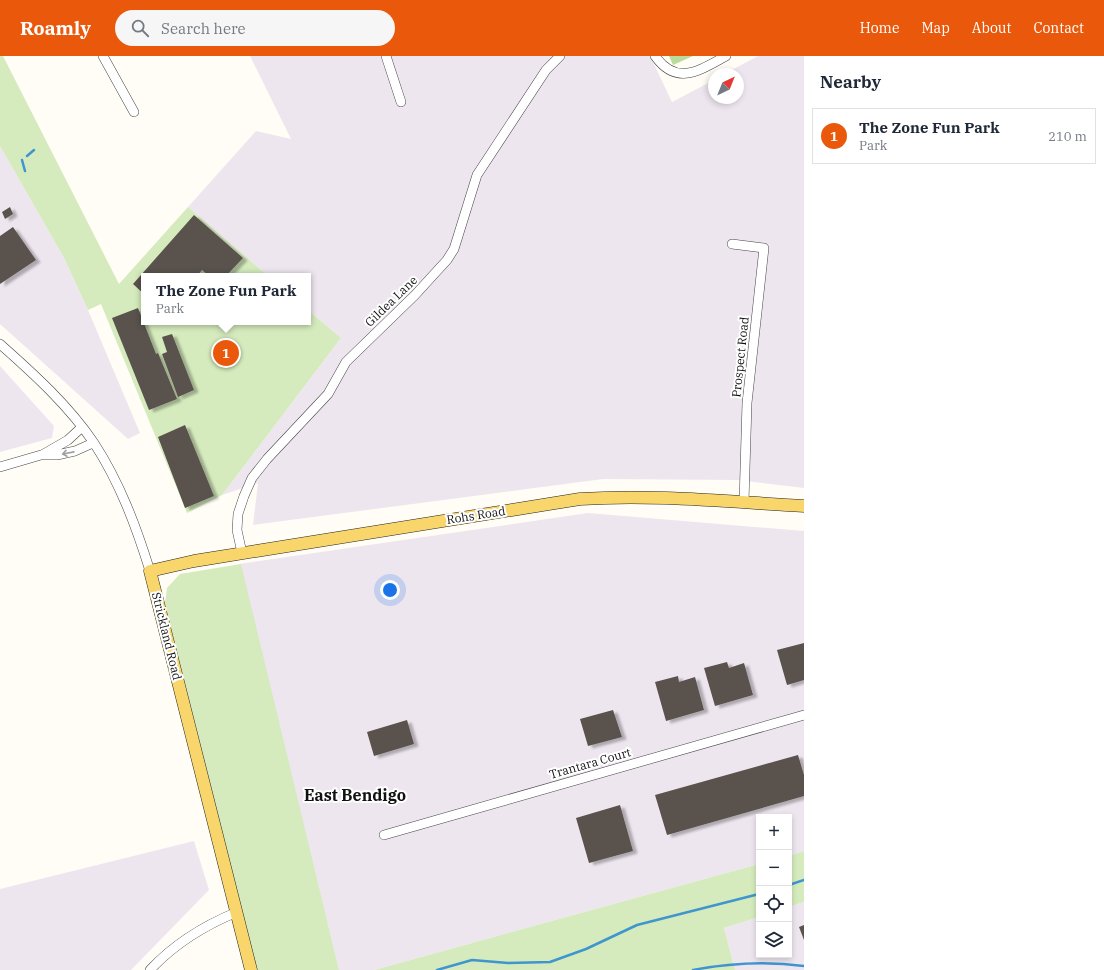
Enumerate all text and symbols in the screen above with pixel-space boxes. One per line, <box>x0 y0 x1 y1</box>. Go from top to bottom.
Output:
search box <box>115 10 395 46</box>
text: Roamly <box>20 16 91 40</box>
icon: search <box>129 17 151 39</box>
text: Search here <box>161 19 246 38</box>
text: Home <box>860 19 899 37</box>
text: Map <box>921 19 950 37</box>
text: About <box>972 19 1011 37</box>
text: Contact <box>1033 19 1084 37</box>
north arrow <box>708 68 744 104</box>
text: Nearby <box>820 71 881 93</box>
text: The Zone Fun Park <box>859 118 1000 137</box>
text: 1 <box>830 128 838 145</box>
text: 210 m <box>1048 128 1087 145</box>
text: Park <box>859 137 887 154</box>
street label: Gildea Lane <box>362 272 420 330</box>
popup <box>141 273 311 325</box>
text: The Zone Fun Park <box>156 281 296 300</box>
text: Park <box>156 300 184 317</box>
street label: Prospect Road <box>728 316 752 398</box>
pin: 1 <box>213 338 239 368</box>
one-way arrow <box>62 449 75 457</box>
street label: Rohs Road <box>445 503 507 527</box>
your location <box>380 580 400 600</box>
street label: Strickland Road <box>149 590 185 682</box>
street label: Trantara Court <box>547 744 633 782</box>
district label: East Bendigo <box>304 785 406 805</box>
map controls <box>756 814 792 958</box>
button: + <box>756 814 792 850</box>
button: − <box>756 850 792 886</box>
button: locate <box>756 886 792 922</box>
button: layers <box>756 922 792 958</box>

